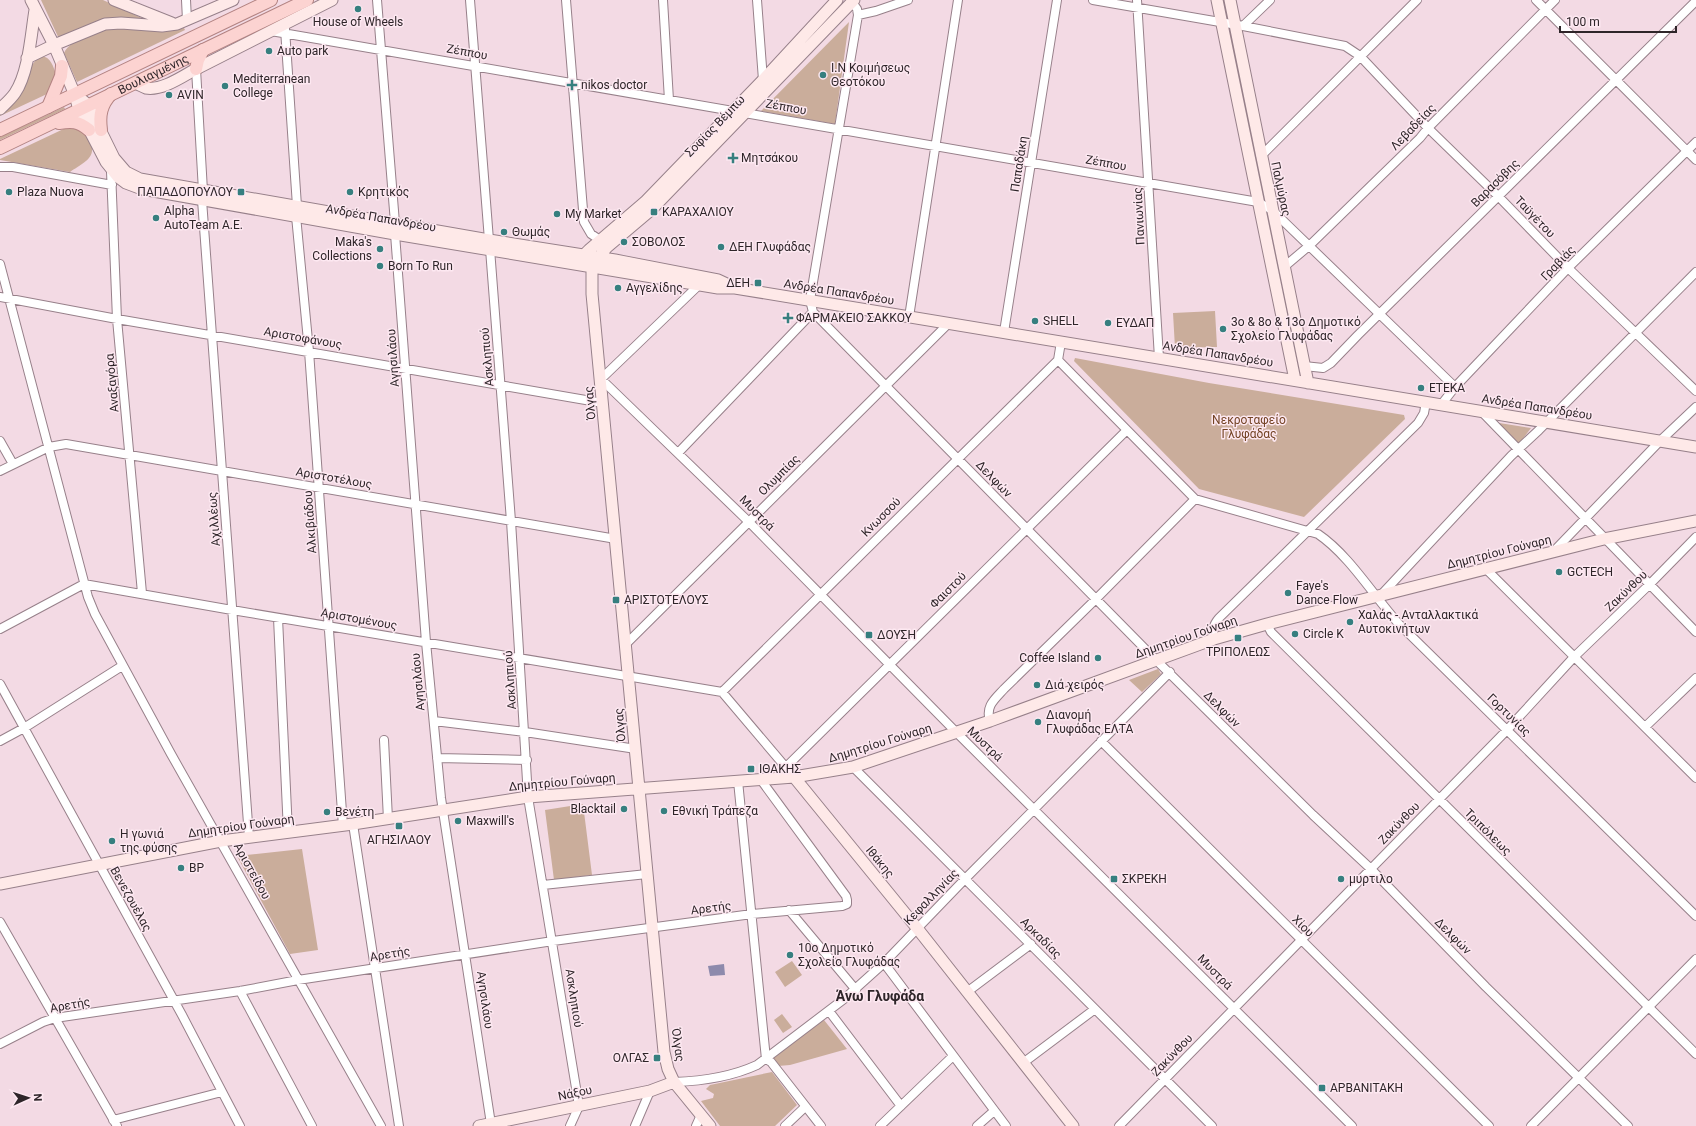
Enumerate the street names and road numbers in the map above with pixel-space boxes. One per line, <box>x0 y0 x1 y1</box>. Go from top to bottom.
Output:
street label: Ζέππου <box>445 42 489 62</box>
street label: Βουλιαγμένης <box>116 51 191 97</box>
street label: Σοφίας Βέμπω <box>682 92 748 160</box>
street label: Ζέππου <box>764 97 808 117</box>
street label: Λεβαδείας <box>1388 101 1438 153</box>
street label: Παπαδάκη <box>1008 135 1030 193</box>
street label: Ζέππου <box>1084 153 1128 173</box>
street label: Βαρασόβης <box>1468 156 1522 210</box>
street label: Παλμύρας <box>1268 160 1294 218</box>
street label: Πανιωνίας <box>1130 187 1148 245</box>
street label: Ταϋγέτου <box>1512 193 1558 241</box>
street label: Ανδρέα Παπανδρέου <box>325 201 437 235</box>
street label: Γραβιάς <box>1538 243 1578 283</box>
street label: Ανδρέα Παπανδρέου <box>783 276 895 308</box>
street label: Αριστοφάνους <box>263 324 343 352</box>
street label: Ασκληπιού <box>477 327 497 387</box>
street label: Αγησιλάου <box>384 329 402 387</box>
street label: Ανδρέα Παπανδρέου <box>1162 338 1274 370</box>
street label: Αναξαγόρα <box>102 353 123 413</box>
street label: Όλγας <box>582 386 599 421</box>
street label: Ανδρέα Παπανδρέου <box>1481 391 1593 423</box>
street label: Ολυμπίας <box>756 452 802 498</box>
street label: Δελφών <box>973 458 1015 500</box>
street label: Αριστοτέλους <box>295 464 373 492</box>
street label: Αλκιβιάδου <box>301 490 319 554</box>
street label: Αχιλλέως <box>205 491 223 547</box>
street label: Μυστρά <box>737 493 778 534</box>
street label: Κνωσσού <box>858 494 904 540</box>
street label: Δημητρίου Γούναρη <box>1445 532 1553 572</box>
street label: Ζακύνθου <box>1602 568 1650 614</box>
street label: Φαιστού <box>927 569 969 611</box>
street label: Αριστομένους <box>320 605 398 633</box>
street label: Δημητρίου Γούναρη <box>1133 613 1239 661</box>
street label: Ασκληπιού <box>501 650 519 710</box>
street label: Αγησιλάου <box>409 653 427 711</box>
street label: Δελφών <box>1201 688 1243 730</box>
street label: Γορτυνίας <box>1484 691 1534 739</box>
street label: Όλγας <box>612 708 629 743</box>
street label: Δημητρίου Γούναρη <box>827 721 933 765</box>
street label: Μυστρά <box>964 724 1006 764</box>
street label: Δημητρίου Γούναρη <box>508 770 616 794</box>
street label: Ζακύνθου <box>1376 799 1422 847</box>
street label: Τριπόλεως <box>1462 806 1514 858</box>
street label: Δημητρίου Γούναρη <box>187 812 295 840</box>
street label: Αριστείδου <box>231 840 273 902</box>
street label: Ιθάκης <box>863 843 897 881</box>
street label: Βενεζουέλας <box>107 864 155 934</box>
street label: Κεφαλληνίας <box>901 866 961 928</box>
street label: Αρετής <box>690 899 732 917</box>
street label: Χίου <box>1289 912 1317 940</box>
street label: Αρκαδίας <box>1018 915 1064 961</box>
street label: Δελφών <box>1432 915 1474 957</box>
street label: Αρετής <box>369 944 411 964</box>
street label: Μυστρά <box>1195 952 1236 993</box>
street label: Ασκληπιού <box>562 968 586 1028</box>
street label: Αγησιλάου <box>474 970 496 1030</box>
street label: Αρετής <box>49 995 91 1015</box>
street label: Όλγας <box>669 1026 687 1063</box>
street label: Ζακύνθου <box>1149 1031 1195 1079</box>
street label: Νάξου <box>557 1083 594 1104</box>

